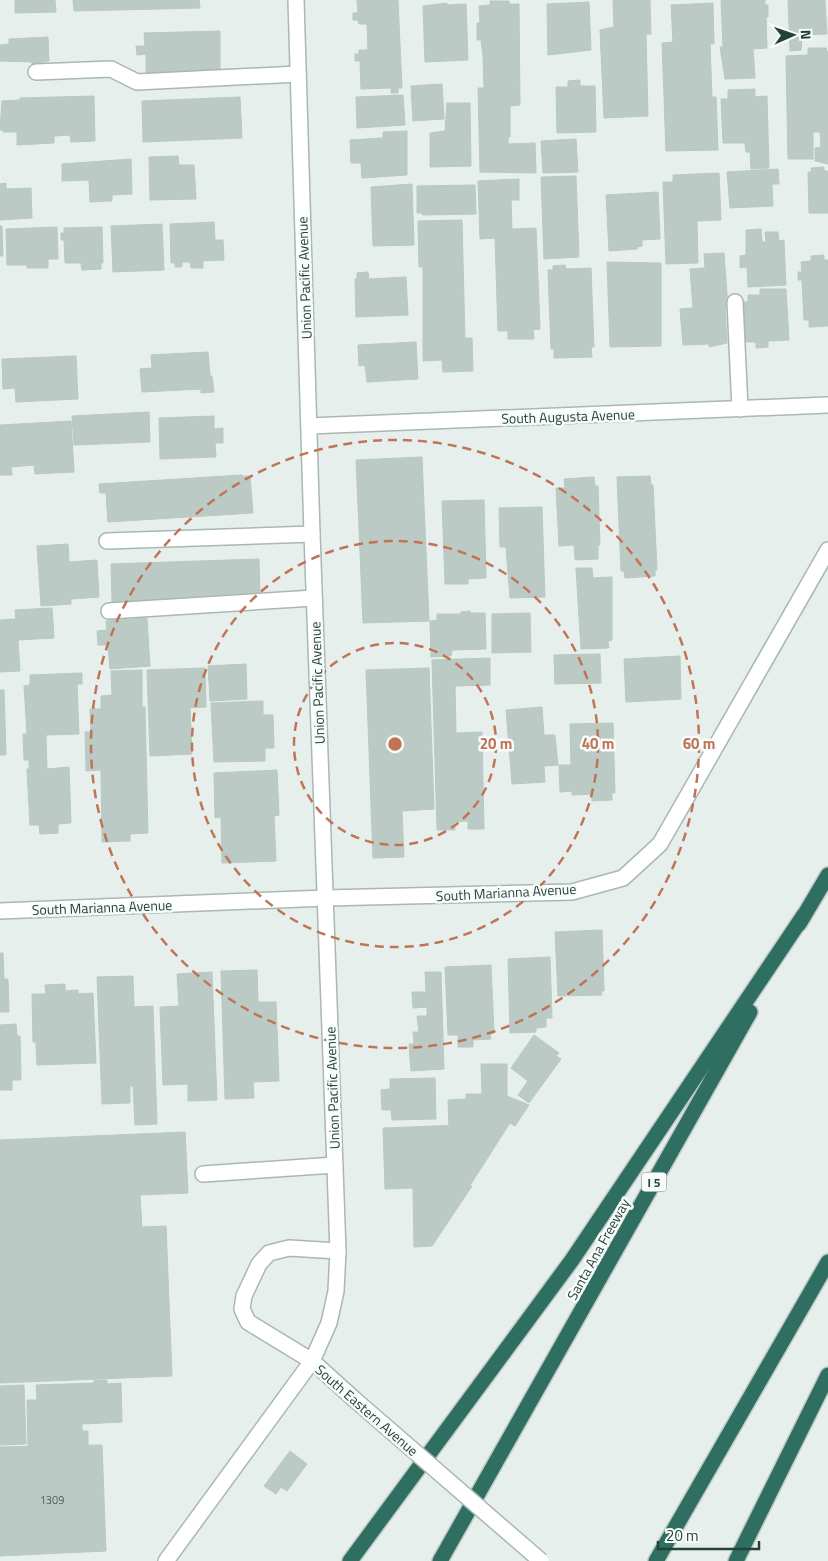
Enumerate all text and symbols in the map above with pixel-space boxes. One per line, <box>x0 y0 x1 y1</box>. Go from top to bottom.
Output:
north arrow <box>768 10 818 60</box>
text: N <box>796 29 817 40</box>
street label: Union Pacific Avenue <box>291 216 317 340</box>
street label: South Augusta Avenue <box>501 403 635 429</box>
street label: Union Pacific Avenue <box>304 621 330 745</box>
text: 20 m <box>480 732 512 755</box>
text: 40 m <box>582 732 614 755</box>
text: 60 m <box>683 732 715 755</box>
centre of rings <box>386 735 404 753</box>
street label: South Marianna Avenue <box>435 878 577 906</box>
street label: South Marianna Avenue <box>31 894 173 920</box>
street label: Union Pacific Avenue <box>319 1026 345 1150</box>
road number: I 5 <box>642 1172 666 1192</box>
street label: Santa Ana Freeway <box>561 1194 635 1304</box>
street label: South Eastern Avenue <box>311 1359 423 1461</box>
house number: 1309 <box>40 1492 64 1508</box>
scale bar <box>658 1518 759 1550</box>
text: 20 m <box>666 1524 699 1547</box>

